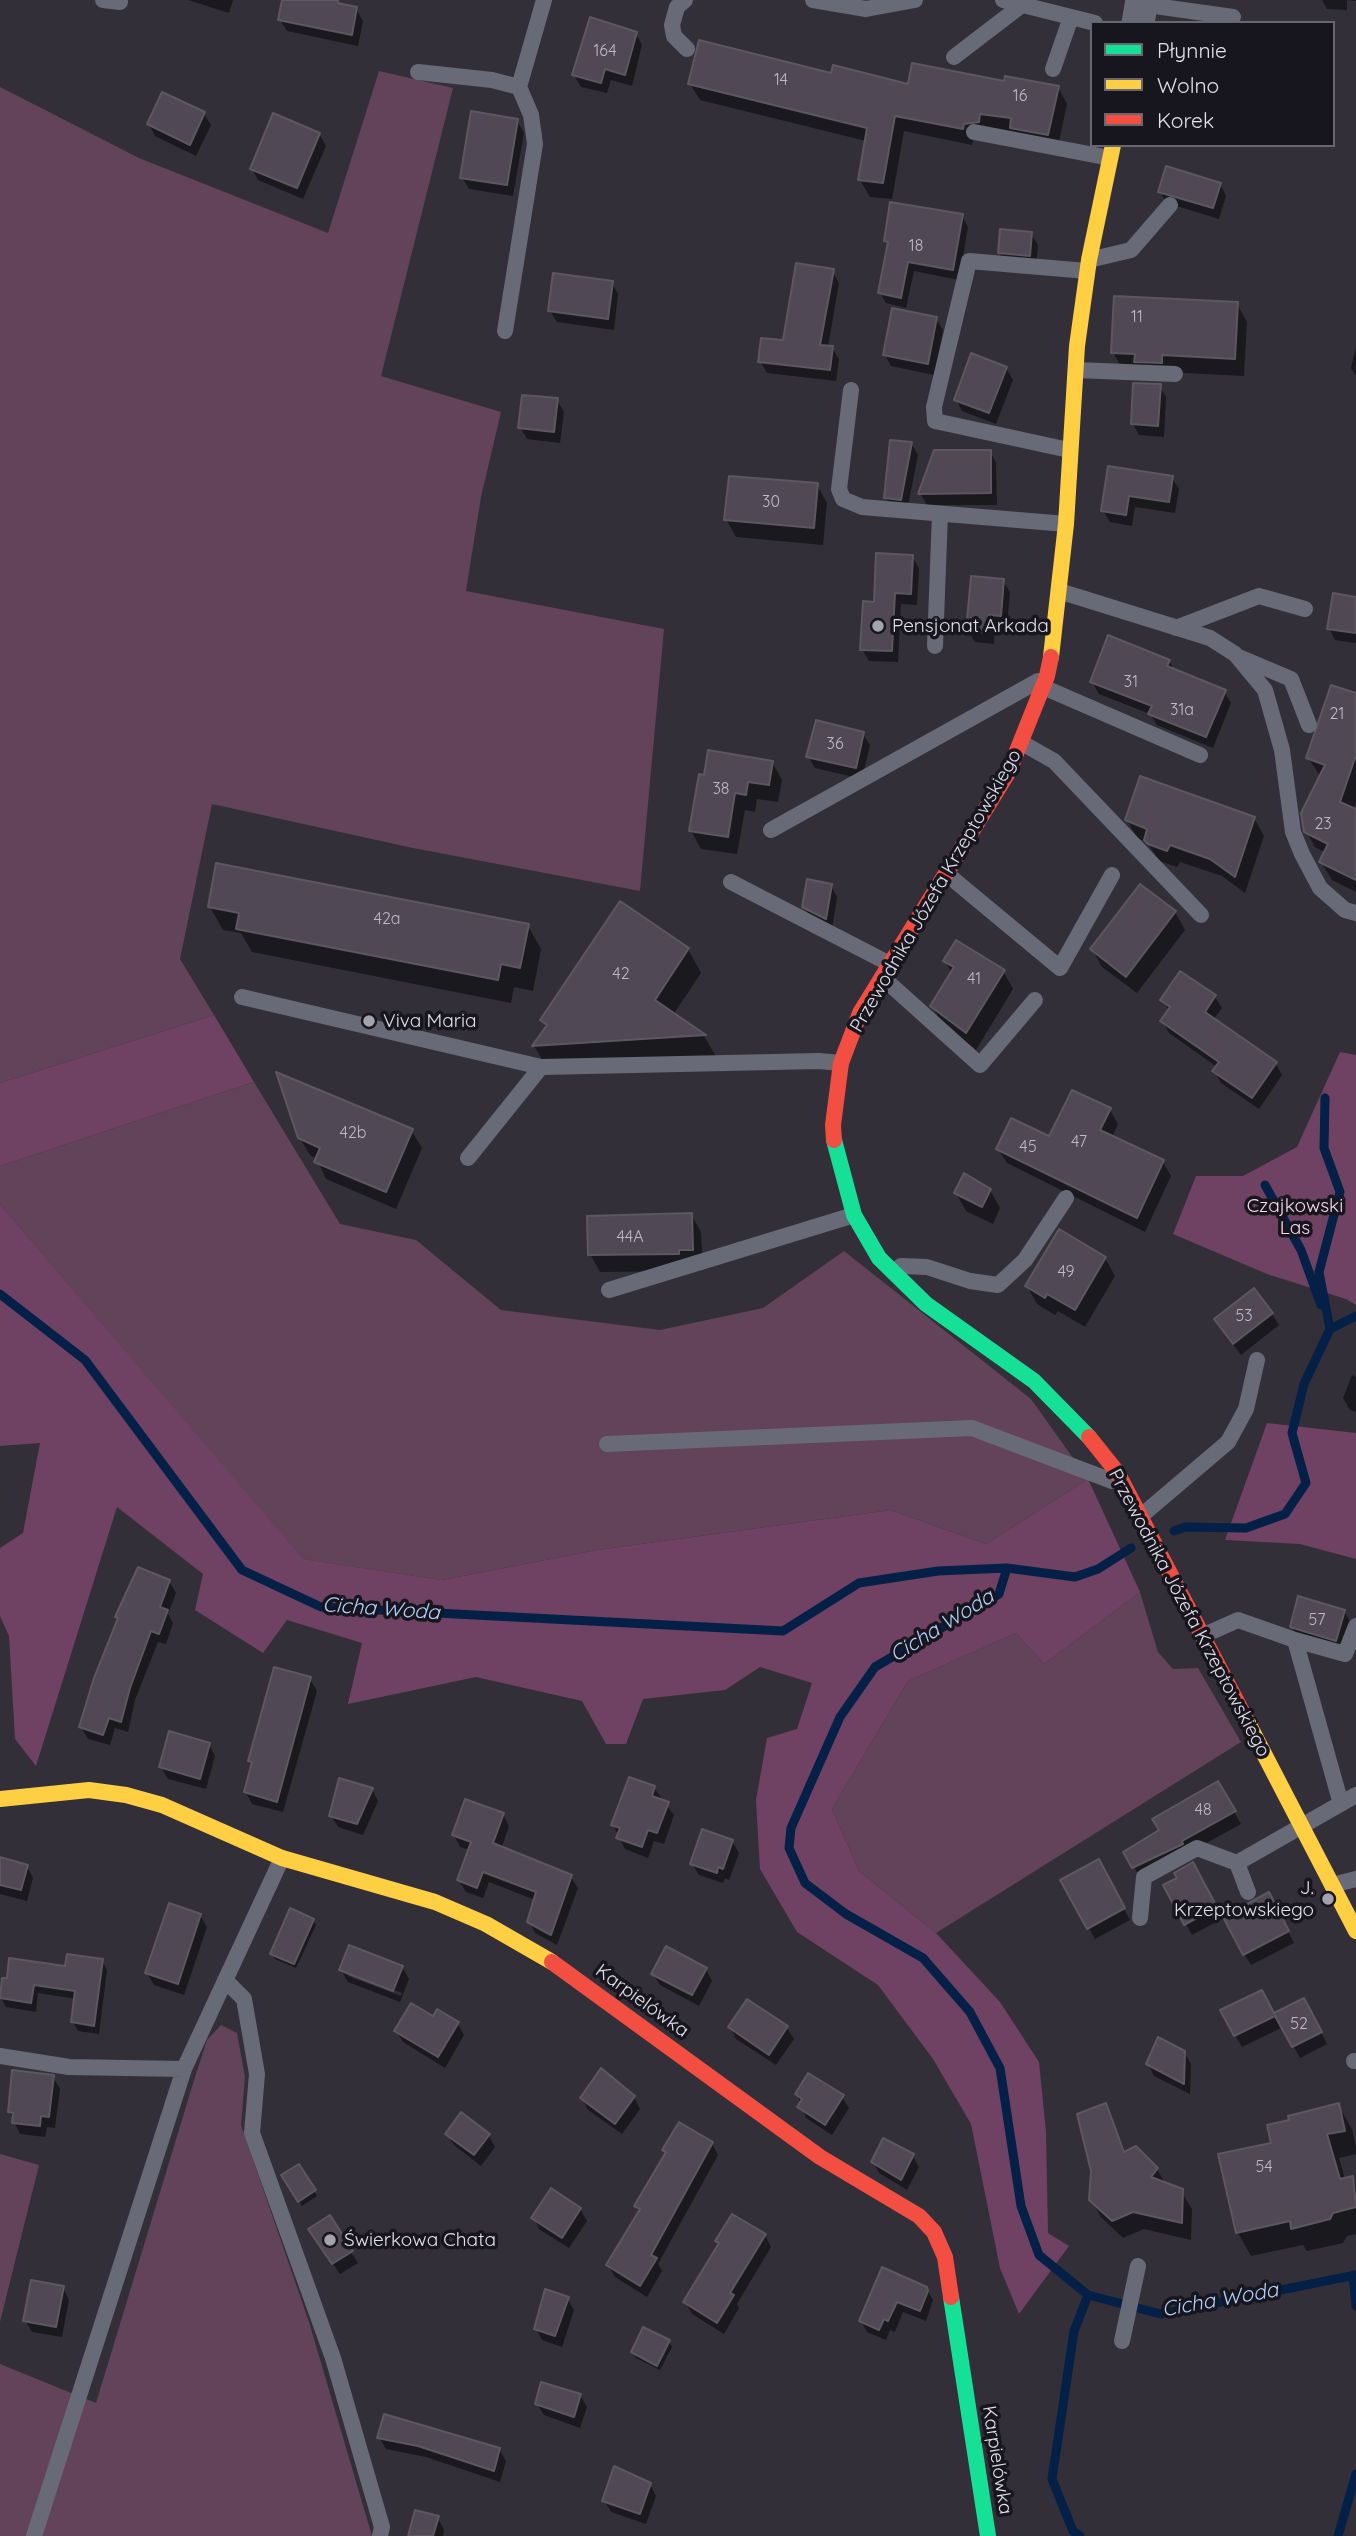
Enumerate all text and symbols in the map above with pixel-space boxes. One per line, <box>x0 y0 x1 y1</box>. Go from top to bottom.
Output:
legend <box>1090 21 1335 147</box>
text: Płynnie <box>1157 37 1227 63</box>
house number: 164 <box>593 41 617 61</box>
house number: 14 <box>774 70 788 90</box>
text: Wolno <box>1157 72 1219 98</box>
house number: 16 <box>1013 86 1027 106</box>
text: Korek <box>1157 107 1214 133</box>
house number: 18 <box>909 236 923 256</box>
house number: 11 <box>1131 307 1143 327</box>
house number: 30 <box>762 492 780 512</box>
place label: Pensjonat Arkada <box>892 615 1049 637</box>
marker: Pensjonat Arkada <box>870 618 886 634</box>
house number: 31 <box>1124 672 1138 692</box>
house number: 31a <box>1170 700 1194 720</box>
house number: 21 <box>1330 704 1344 724</box>
house number: 36 <box>827 734 843 754</box>
street label: Przewodnika Józefa Krzeptowskiego <box>845 746 1027 1036</box>
house number: 38 <box>712 779 730 799</box>
house number: 23 <box>1314 814 1332 834</box>
house number: 42a <box>374 909 400 929</box>
house number: 42 <box>612 964 630 984</box>
house number: 41 <box>967 969 981 989</box>
place label: Viva Maria <box>383 1010 477 1032</box>
marker: Viva Maria <box>361 1013 377 1029</box>
house number: 42b <box>340 1123 366 1143</box>
house number: 47 <box>1071 1132 1087 1152</box>
house number: 45 <box>1019 1137 1037 1157</box>
park label: Czajkowski Las <box>1247 1195 1343 1239</box>
house number: 44A <box>616 1227 644 1247</box>
house number: 49 <box>1057 1262 1075 1282</box>
house number: 53 <box>1235 1306 1253 1326</box>
street label: Przewodnika Józefa Krzeptowskiego <box>1103 1465 1275 1761</box>
water label: Cicha Woda <box>885 1584 999 1668</box>
water label: Cicha Woda <box>321 1592 441 1626</box>
house number: 57 <box>1309 1610 1325 1630</box>
house number: 48 <box>1194 1800 1212 1820</box>
place label: J. Krzeptowskiego <box>1174 1877 1314 1921</box>
marker: J. Krzeptowskiego <box>1320 1891 1336 1907</box>
street label: Karpielówka <box>591 1960 693 2042</box>
house number: 52 <box>1290 2014 1308 2034</box>
house number: 54 <box>1255 2157 1273 2177</box>
place label: Świerkowa Chata <box>344 2229 496 2251</box>
marker: Świerkowa Chata <box>322 2232 338 2248</box>
water label: Cicha Woda <box>1160 2277 1280 2323</box>
street label: Karpielówka <box>977 2404 1017 2516</box>

